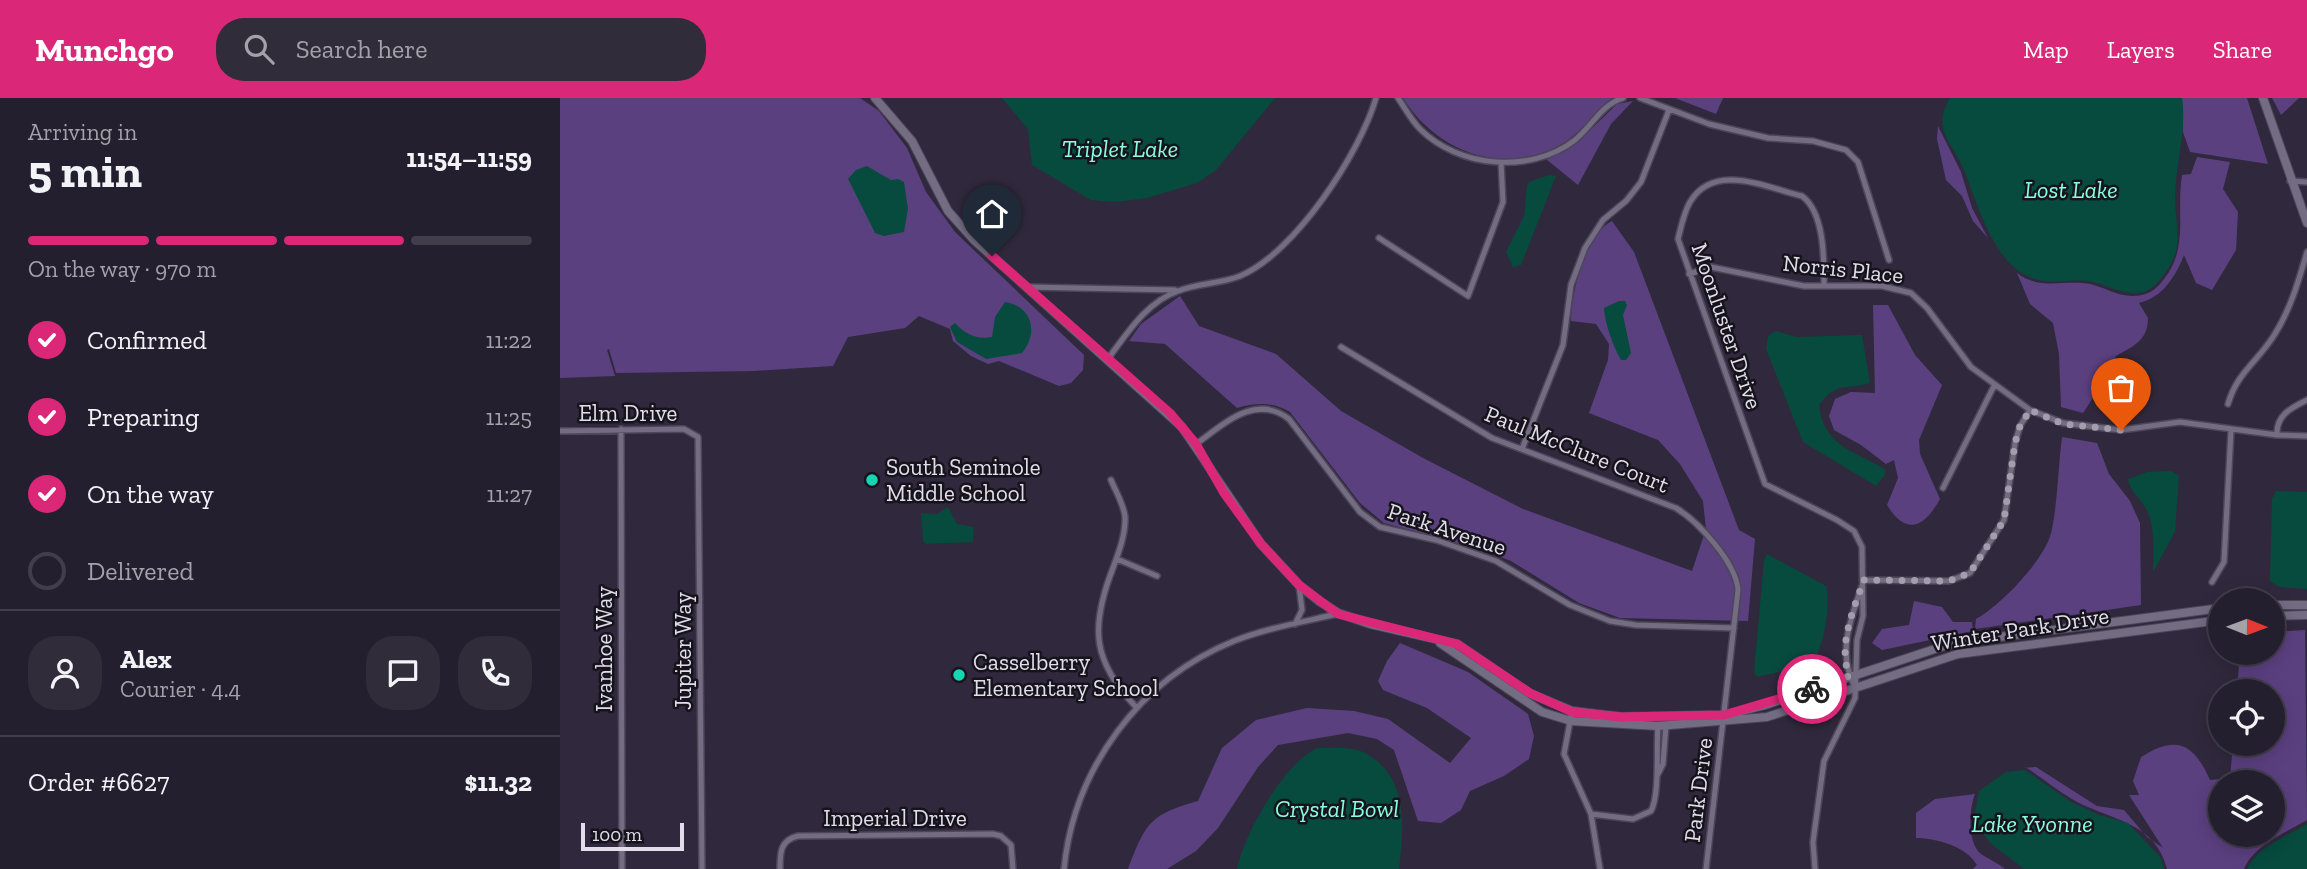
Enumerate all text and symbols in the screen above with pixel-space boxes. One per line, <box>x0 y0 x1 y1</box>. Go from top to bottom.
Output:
search box <box>216 18 706 81</box>
text: Munchgo <box>35 30 174 69</box>
icon: search <box>240 30 278 68</box>
text: Search here <box>296 33 427 65</box>
text: Map <box>2023 35 2069 64</box>
text: Layers <box>2107 35 2175 64</box>
text: Share <box>2213 35 2272 64</box>
text: Arriving in <box>28 118 137 146</box>
water label: Triplet Lake <box>1062 134 1178 163</box>
text: 11:54–11:59 <box>406 142 532 174</box>
text: 5 min <box>28 144 142 199</box>
water label: Lost Lake <box>2024 175 2118 204</box>
pin <box>962 184 1022 256</box>
icon: home <box>973 195 1011 233</box>
street label: Moonluster Drive <box>1685 239 1769 413</box>
street label: Norris Place <box>1781 249 1905 289</box>
text: On the way · 970 m <box>28 255 216 283</box>
icon: check <box>28 321 66 359</box>
text: Confirmed <box>87 324 207 356</box>
text: 11:22 <box>485 326 532 354</box>
pin <box>2091 358 2151 430</box>
icon: bag <box>2102 369 2140 407</box>
icon: check <box>28 398 66 436</box>
street label: Elm Drive <box>579 399 677 427</box>
street label: Paul McClure Court <box>1481 399 1674 499</box>
text: Preparing <box>87 401 199 433</box>
text: 11:25 <box>486 403 532 431</box>
place label: South Seminole Middle School <box>886 453 1041 507</box>
marker: South Seminole Middle School <box>864 472 880 488</box>
icon: check <box>28 475 66 513</box>
text: On the way <box>87 478 214 510</box>
text: 11:27 <box>486 480 532 508</box>
street label: Park Avenue <box>1384 497 1510 561</box>
text: Delivered <box>87 555 194 587</box>
street label: Ivanhoe Way <box>590 586 618 712</box>
north arrow <box>2208 588 2286 665</box>
map controls <box>2208 588 2285 847</box>
street label: Jupiter Way <box>669 592 697 710</box>
street label: Winter Park Drive <box>1929 601 2111 657</box>
button: person <box>28 636 102 710</box>
button: chat <box>366 636 440 710</box>
button: phone <box>458 636 532 710</box>
text: Alex <box>120 643 172 675</box>
place label: Casselberry Elementary School <box>973 648 1159 702</box>
courier <box>1777 654 1847 724</box>
marker: Casselberry Elementary School <box>951 667 967 683</box>
icon: bike <box>1793 670 1831 708</box>
text: Courier · 4.4 <box>120 675 241 703</box>
button: locate <box>2208 679 2285 756</box>
street label: Park Drive <box>1678 736 1718 844</box>
text: Order #6627 <box>28 766 169 798</box>
text: $11.32 <box>464 766 532 798</box>
button: layers <box>2208 770 2285 847</box>
water label: Crystal Bowl <box>1275 794 1399 823</box>
street label: Imperial Drive <box>823 804 967 832</box>
water label: Lake Yvonne <box>1971 809 2093 838</box>
scale bar <box>581 820 684 852</box>
text: 100 m <box>592 823 642 846</box>

